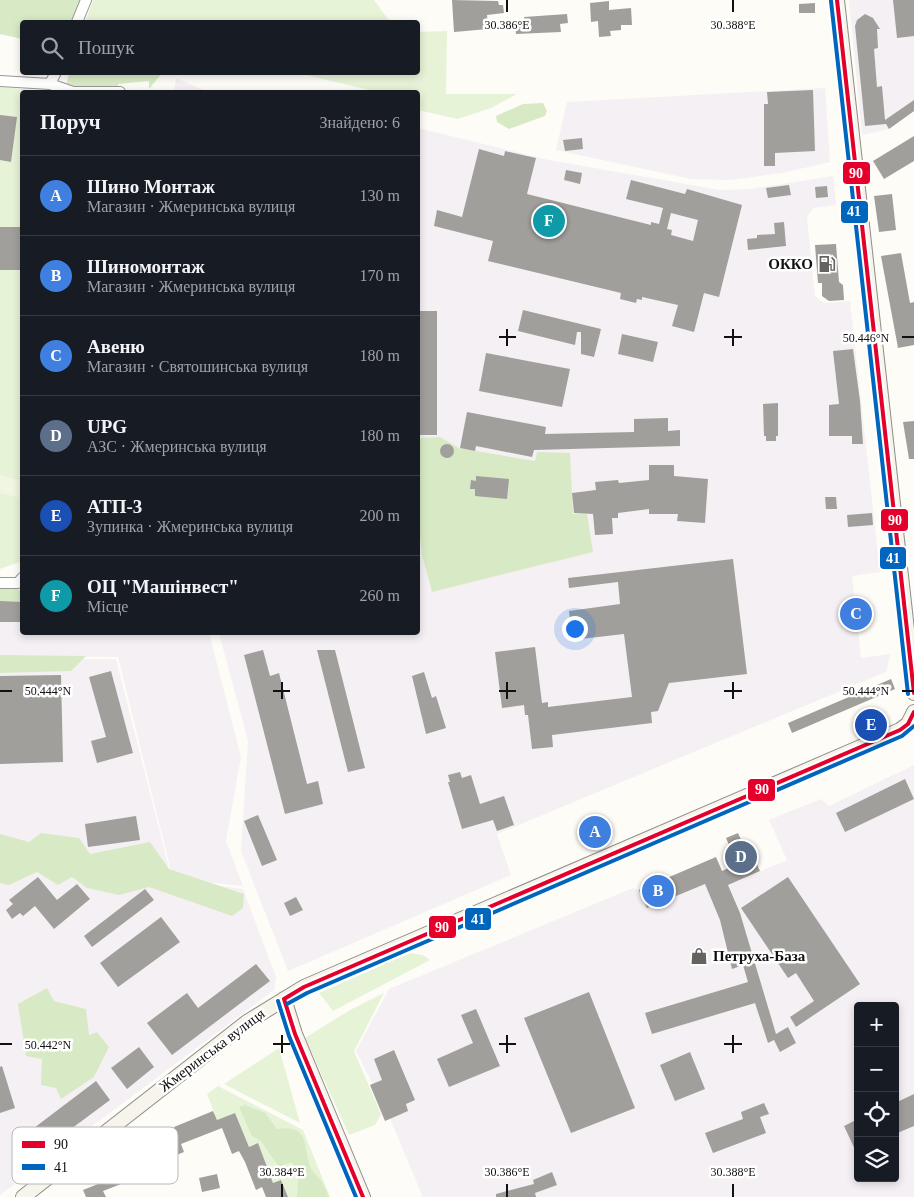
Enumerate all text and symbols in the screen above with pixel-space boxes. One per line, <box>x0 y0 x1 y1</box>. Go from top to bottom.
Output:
text: 30.386°E <box>484 18 530 32</box>
text: 30.388°E <box>710 18 756 32</box>
search box <box>20 20 420 75</box>
icon: search <box>38 34 66 62</box>
text: Пошук <box>78 37 135 58</box>
text: Поруч <box>40 110 101 134</box>
text: Знайдено: 6 <box>320 114 400 131</box>
line badge: 90 <box>842 161 871 185</box>
text: 90 <box>849 166 863 181</box>
text: Шино Монтаж <box>87 176 215 197</box>
text: A <box>50 187 62 204</box>
text: 130 m <box>360 187 400 204</box>
text: Магазин · Жмеринська вулиця <box>87 198 295 215</box>
line badge: 41 <box>840 200 869 224</box>
pin: F <box>533 202 565 240</box>
text: 41 <box>847 204 861 219</box>
fuel station icon: ОККО <box>817 254 837 274</box>
text: Шиномонтаж <box>87 256 205 277</box>
place label: ОККО <box>768 256 813 272</box>
text: B <box>51 267 61 284</box>
text: 170 m <box>360 267 400 284</box>
text: Магазин · Жмеринська вулиця <box>87 278 295 295</box>
text: 50.446°N <box>843 331 890 345</box>
text: Авеню <box>87 336 145 357</box>
text: C <box>50 347 62 364</box>
text: 180 m <box>360 347 400 364</box>
text: Магазин · Святошинська вулиця <box>87 358 308 375</box>
text: UPG <box>87 416 127 437</box>
text: D <box>50 427 62 444</box>
text: 180 m <box>360 427 400 444</box>
text: АЗС · Жмеринська вулиця <box>87 438 267 455</box>
text: АТП-3 <box>87 496 142 517</box>
text: E <box>51 507 61 524</box>
text: 200 m <box>360 507 400 524</box>
line badge: 90 <box>880 508 909 532</box>
text: 90 <box>888 513 902 528</box>
text: Зупинка · Жмеринська вулиця <box>87 518 293 535</box>
line badge: 41 <box>879 546 907 570</box>
text: 41 <box>886 551 900 566</box>
text: ОЦ "Машінвест" <box>87 576 239 597</box>
text: F <box>51 587 61 604</box>
text: 260 m <box>360 587 400 604</box>
pin: C <box>840 595 872 633</box>
text: Місце <box>87 598 128 615</box>
your location <box>562 616 588 642</box>
text: 50.444°N <box>25 684 72 698</box>
text: 50.444°N <box>843 684 890 698</box>
pin: E <box>855 706 887 744</box>
line badge: 90 <box>747 778 776 802</box>
text: 90 <box>755 782 769 797</box>
pin: A <box>579 813 611 851</box>
pin: D <box>725 838 757 876</box>
pin: B <box>642 872 674 910</box>
line badge: 41 <box>464 907 492 931</box>
text: 41 <box>471 912 485 927</box>
line badge: 90 <box>428 915 457 939</box>
text: 90 <box>435 920 449 935</box>
shop icon: Петруха-База <box>689 946 709 966</box>
place label: Петруха-База <box>713 948 806 964</box>
map controls <box>854 1002 899 1182</box>
button: + <box>854 1002 899 1047</box>
street label: Жмеринська вулиця <box>156 1005 268 1095</box>
text: 50.442°N <box>25 1038 72 1052</box>
button: − <box>854 1047 899 1092</box>
button: locate <box>854 1092 899 1137</box>
legend <box>12 1127 178 1184</box>
text: 90 <box>54 1137 68 1152</box>
button: layers <box>854 1137 899 1182</box>
text: 41 <box>54 1160 68 1175</box>
text: 30.384°E <box>259 1165 305 1179</box>
text: 30.386°E <box>484 1165 530 1179</box>
text: 30.388°E <box>710 1165 756 1179</box>

